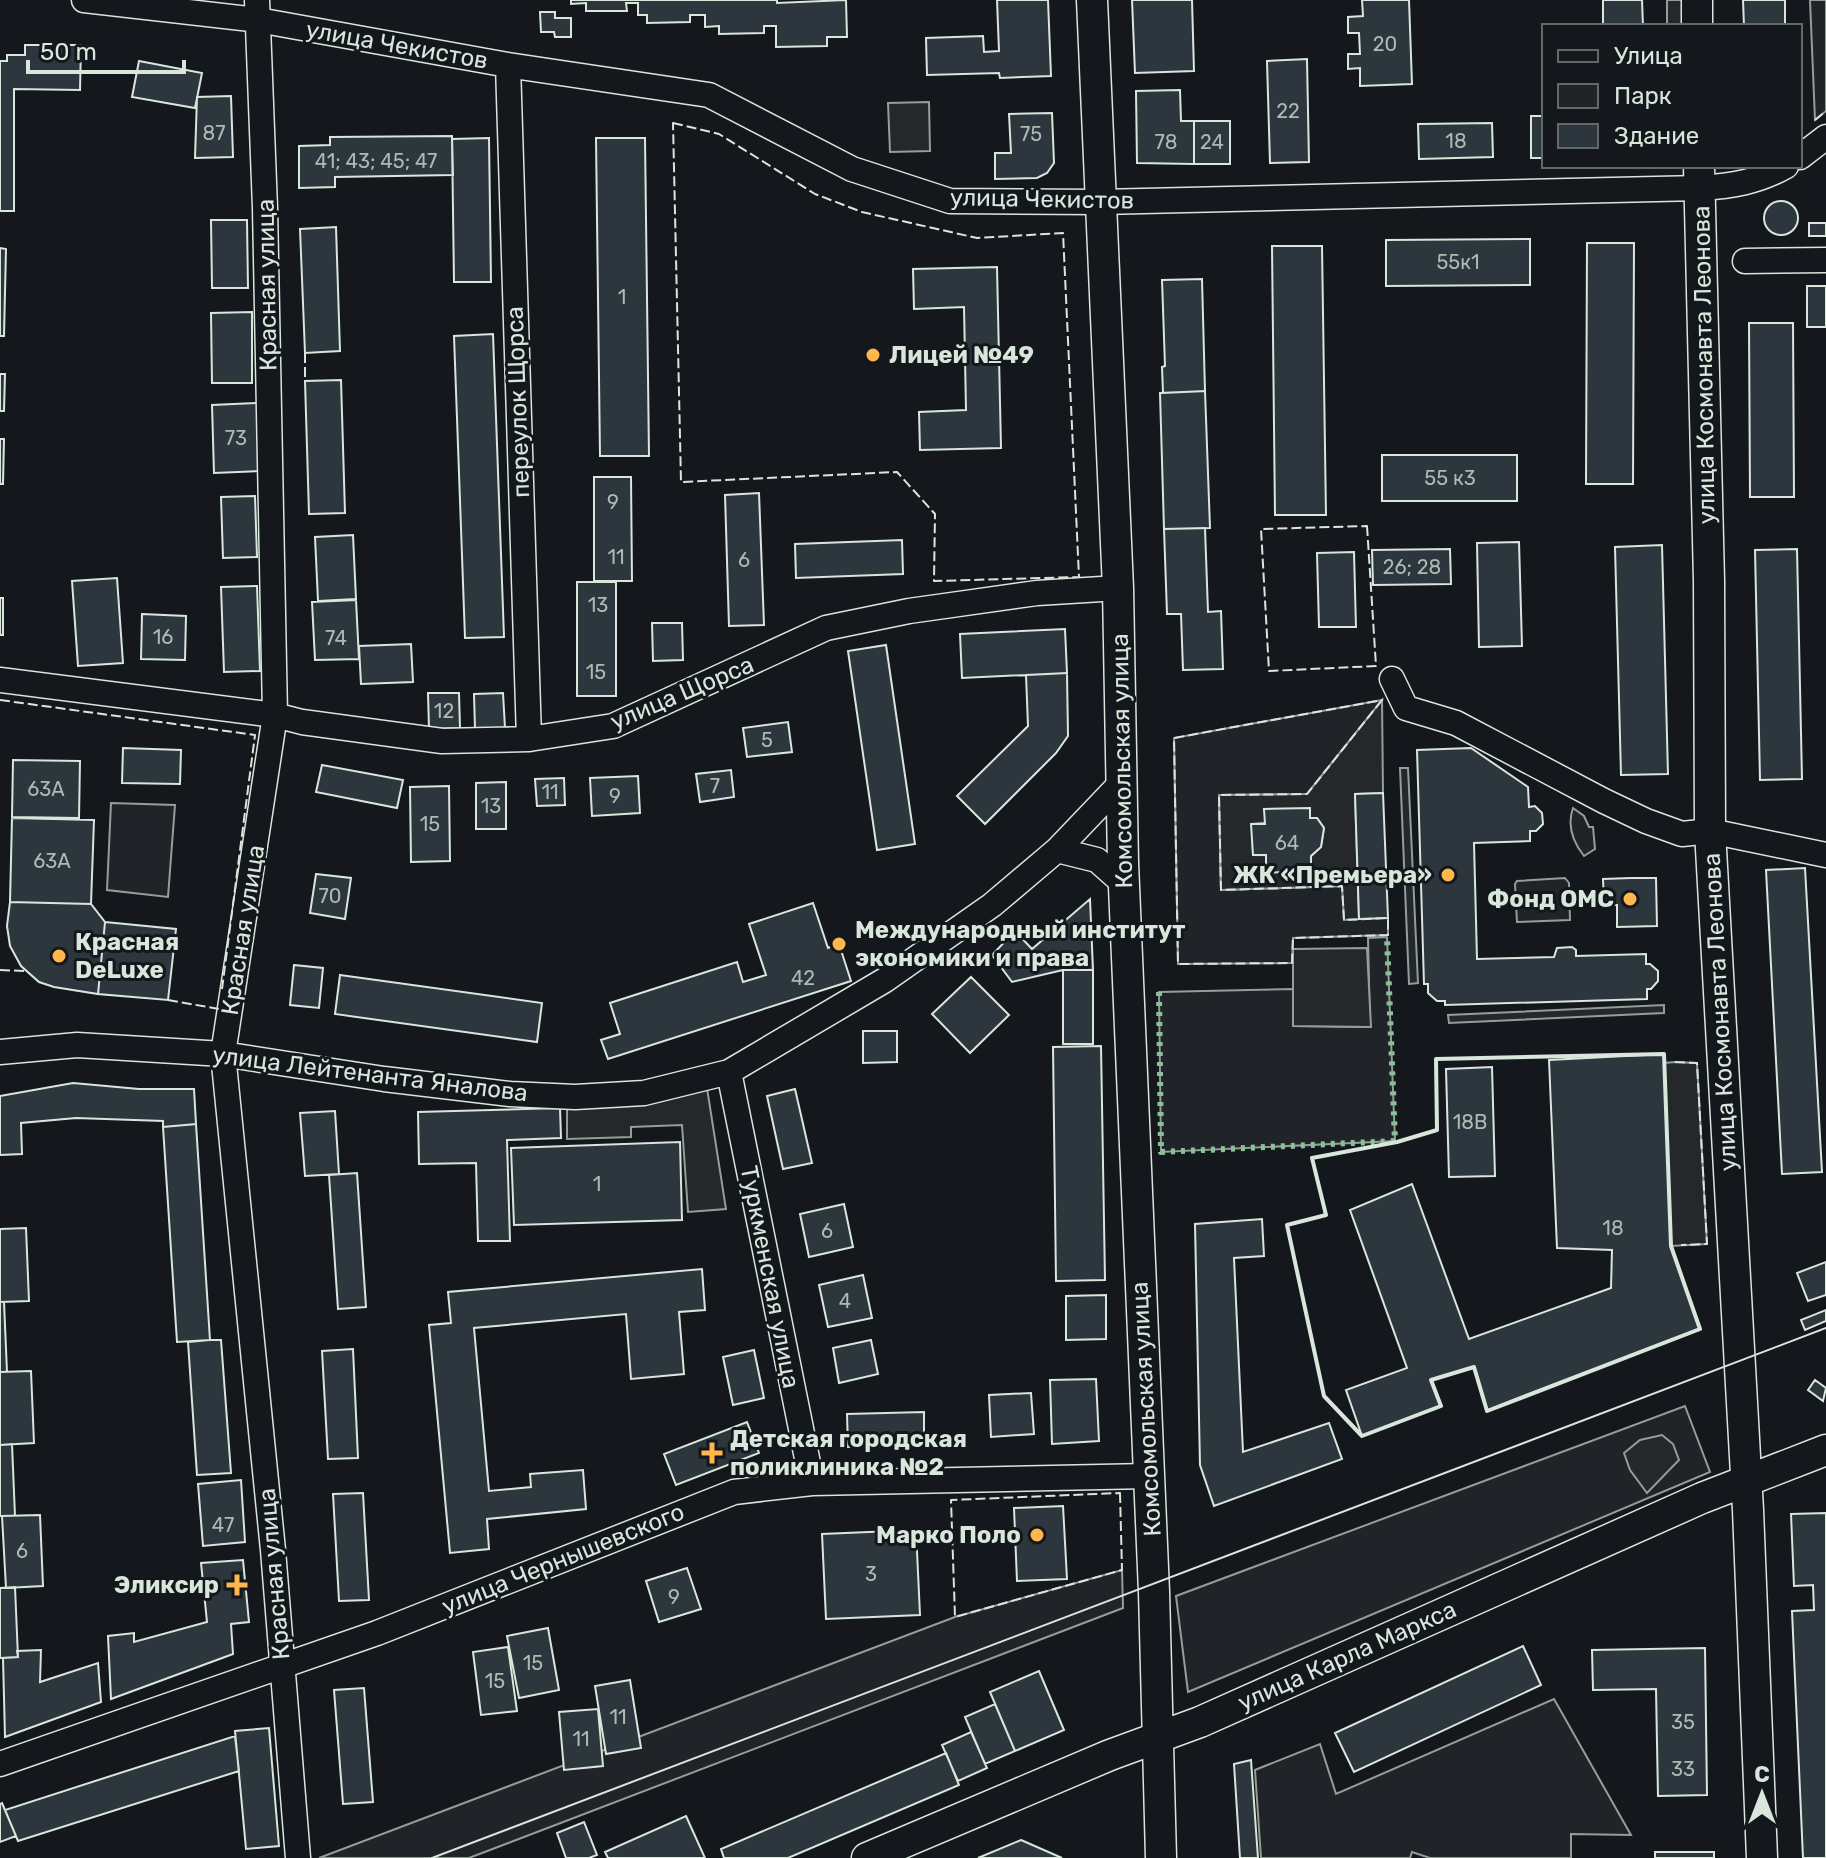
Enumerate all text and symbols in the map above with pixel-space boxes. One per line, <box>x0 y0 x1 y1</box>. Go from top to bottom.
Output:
street label: улица Чекистов <box>304 15 490 75</box>
scale bar <box>28 24 184 74</box>
legend <box>1542 24 1802 168</box>
house number: 20 <box>1373 32 1397 56</box>
text: 50 m <box>40 38 97 66</box>
text: Улица <box>1614 42 1683 70</box>
text: Парк <box>1614 82 1672 110</box>
house number: 22 <box>1276 99 1300 123</box>
house number: 87 <box>203 121 225 145</box>
house number: 75 <box>1020 122 1042 146</box>
text: Здание <box>1614 122 1699 150</box>
house number: 18 <box>1445 129 1467 153</box>
house number: 78 <box>1155 130 1177 154</box>
house number: 24 <box>1200 130 1224 154</box>
house number: 41; 43; 45; 47 <box>315 149 437 173</box>
street label: улица Чекистов <box>950 183 1134 215</box>
street label: Красная улица <box>252 199 282 371</box>
street label: улица Космонавта Леонова <box>1687 205 1721 525</box>
house number: 55к1 <box>1436 250 1480 274</box>
house number: 1 <box>618 285 626 309</box>
street label: переулок Щорса <box>501 306 535 498</box>
place label: Лицей №49 <box>889 341 1034 369</box>
marker: Лицей №49 <box>864 346 882 364</box>
house number: 73 <box>225 426 247 450</box>
house number: 55 к3 <box>1424 466 1476 490</box>
house number: 9 <box>607 490 619 514</box>
house number: 11 <box>607 545 625 569</box>
house number: 6 <box>738 548 750 572</box>
house number: 26; 28 <box>1383 555 1441 579</box>
house number: 13 <box>588 593 608 617</box>
house number: 16 <box>153 625 173 649</box>
house number: 74 <box>325 626 347 650</box>
street label: Комсомольская улица <box>1106 633 1138 889</box>
street label: улица Щорса <box>606 650 758 736</box>
house number: 15 <box>586 660 606 684</box>
house number: 12 <box>434 699 454 723</box>
house number: 5 <box>761 728 773 752</box>
house number: 7 <box>710 774 720 798</box>
house number: 63А <box>27 777 65 801</box>
house number: 11 <box>541 780 559 804</box>
house number: 9 <box>609 784 621 808</box>
house number: 13 <box>481 794 501 818</box>
house number: 15 <box>420 812 440 836</box>
house number: 64 <box>1275 831 1299 855</box>
street label: Красная улица <box>216 843 270 1017</box>
house number: 63А <box>33 849 71 873</box>
street label: улица Космонавта Леонова <box>1698 852 1742 1172</box>
place label: ЖК «Премьера» <box>1233 861 1432 889</box>
marker: ЖК «Премьера» <box>1439 866 1457 884</box>
house number: 70 <box>319 884 341 908</box>
place label: Фонд ОМС <box>1487 885 1614 913</box>
marker: Фонд ОМС <box>1621 890 1639 908</box>
place label: Международный институт экономики и права <box>855 916 1185 972</box>
place label: Красная DeLuxe <box>75 928 179 984</box>
marker: Международный институт экономики и права <box>830 935 848 953</box>
marker: Красная DeLuxe <box>50 947 68 965</box>
house number: 42 <box>791 966 815 990</box>
street label: улица Лейтенанта Яналова <box>211 1041 529 1107</box>
house number: 18В <box>1453 1110 1487 1134</box>
street label: Туркменская улица <box>735 1163 805 1391</box>
house number: 1 <box>593 1172 601 1196</box>
house number: 18 <box>1602 1216 1624 1240</box>
house number: 6 <box>821 1219 833 1243</box>
street label: Комсомольская улица <box>1125 1281 1167 1537</box>
house number: 4 <box>839 1289 851 1313</box>
place label: Детская городская поликлиника №2 <box>730 1425 967 1481</box>
marker: Детская городская поликлиника №2 <box>701 1442 723 1464</box>
street label: Красная улица <box>253 1487 295 1661</box>
street label: улица Чернышевского <box>438 1498 688 1620</box>
house number: 47 <box>212 1513 234 1537</box>
place label: Марко Поло <box>876 1521 1021 1549</box>
marker: Марко Поло <box>1028 1526 1046 1544</box>
house number: 6 <box>16 1539 28 1563</box>
house number: 3 <box>865 1562 877 1586</box>
place label: Эликсир <box>114 1571 219 1599</box>
marker: Эликсир <box>226 1574 248 1596</box>
house number: 9 <box>668 1585 680 1609</box>
street label: улица Карла Маркса <box>1233 1595 1461 1717</box>
house number: 15 <box>523 1651 543 1675</box>
house number: 15 <box>485 1669 505 1693</box>
house number: 11 <box>609 1705 627 1729</box>
house number: 35 <box>1671 1710 1695 1734</box>
house number: 11 <box>572 1727 590 1751</box>
north arrow <box>1722 1754 1802 1834</box>
house number: 33 <box>1671 1757 1695 1781</box>
text: С <box>1754 1761 1770 1788</box>

